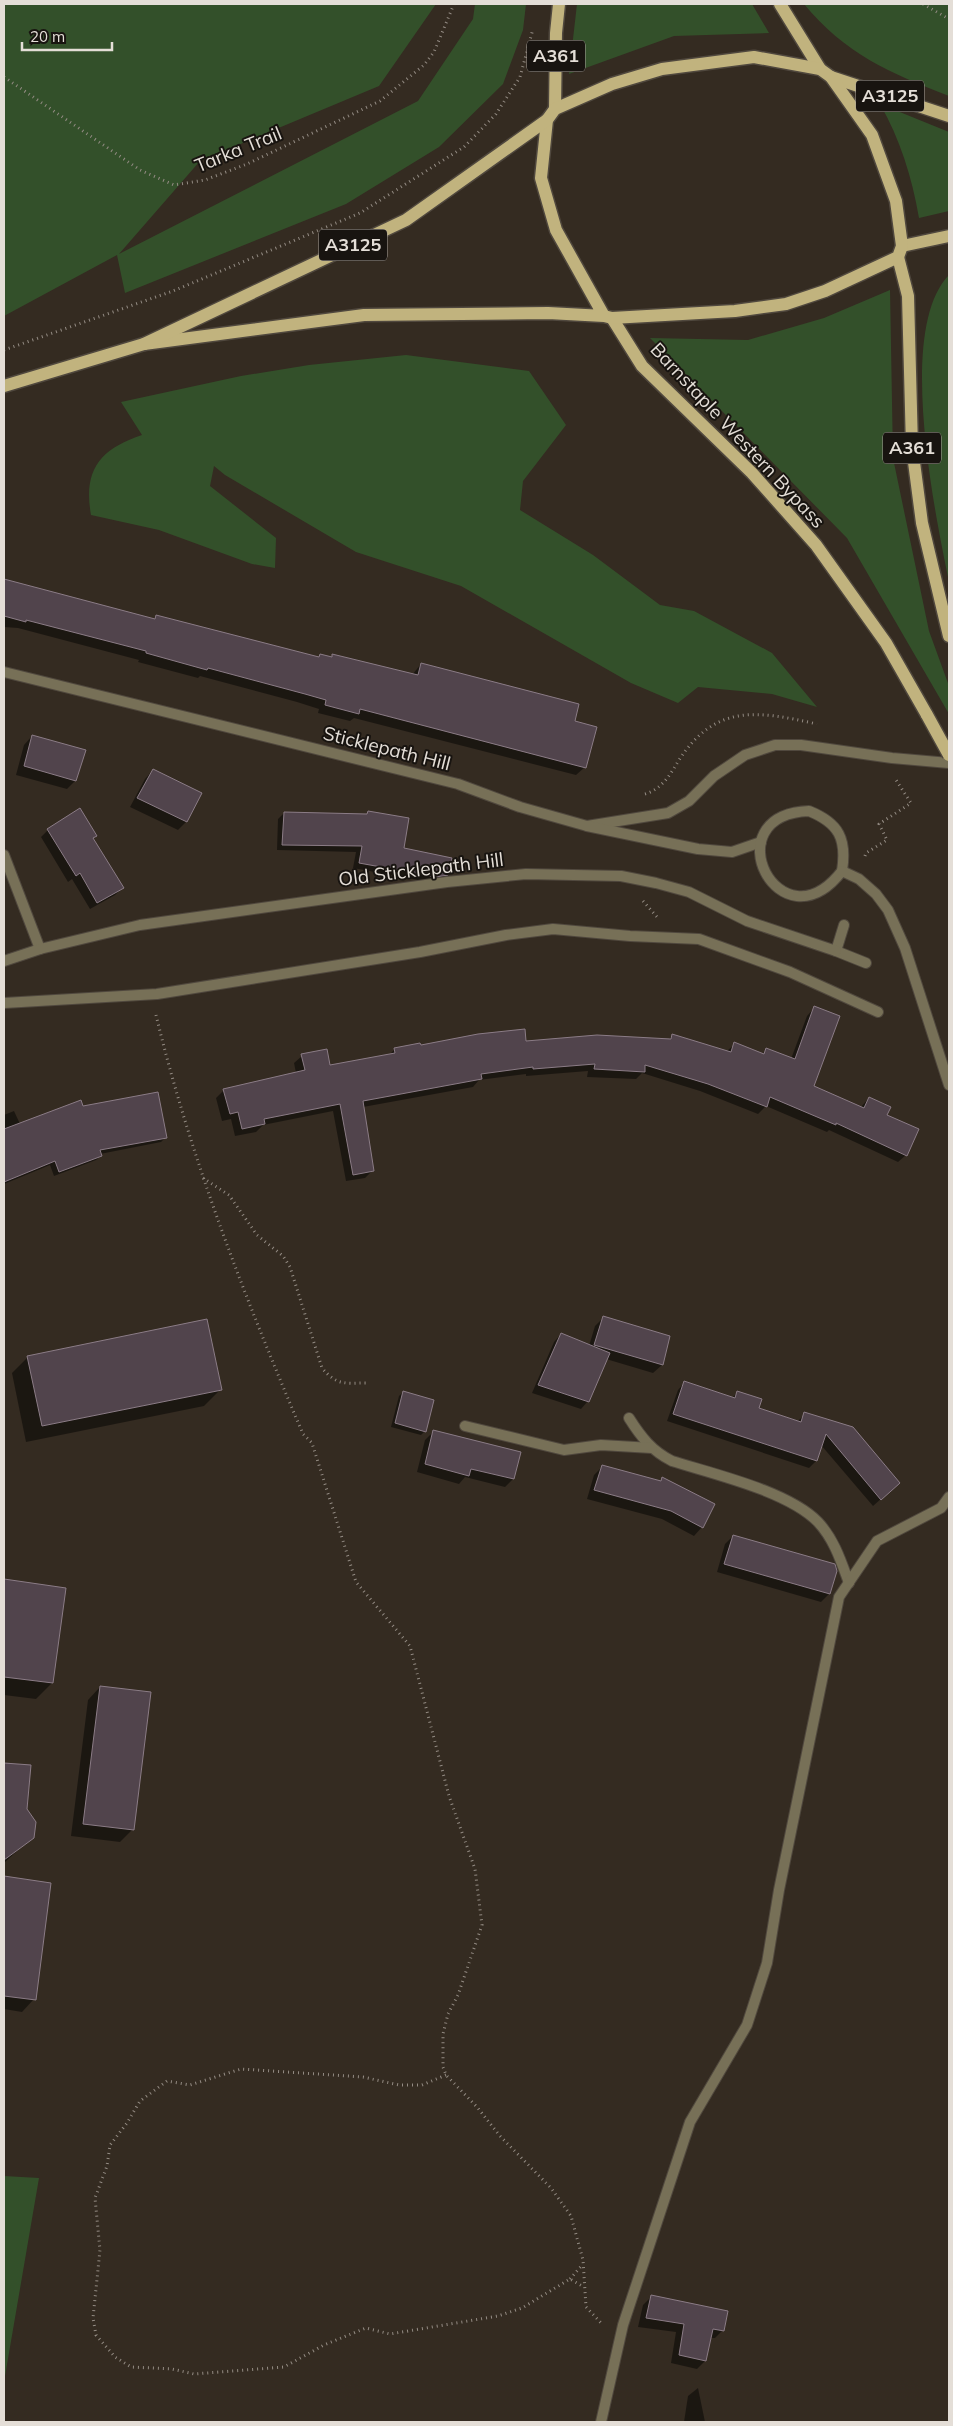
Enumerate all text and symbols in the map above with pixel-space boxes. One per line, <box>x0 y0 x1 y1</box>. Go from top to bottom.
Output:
scale bar <box>22 20 112 52</box>
text: 20 m <box>30 27 65 46</box>
road number: A361 <box>527 40 585 72</box>
road number: A3125 <box>856 80 924 112</box>
street label: Tarka Trail <box>191 121 285 177</box>
road number: A3125 <box>319 230 387 260</box>
street label: Barnstaple Western Bypass <box>646 337 830 533</box>
road number: A361 <box>883 432 941 463</box>
street label: Sticklepath Hill <box>321 721 453 775</box>
street label: Old Sticklepath Hill <box>337 847 505 891</box>

